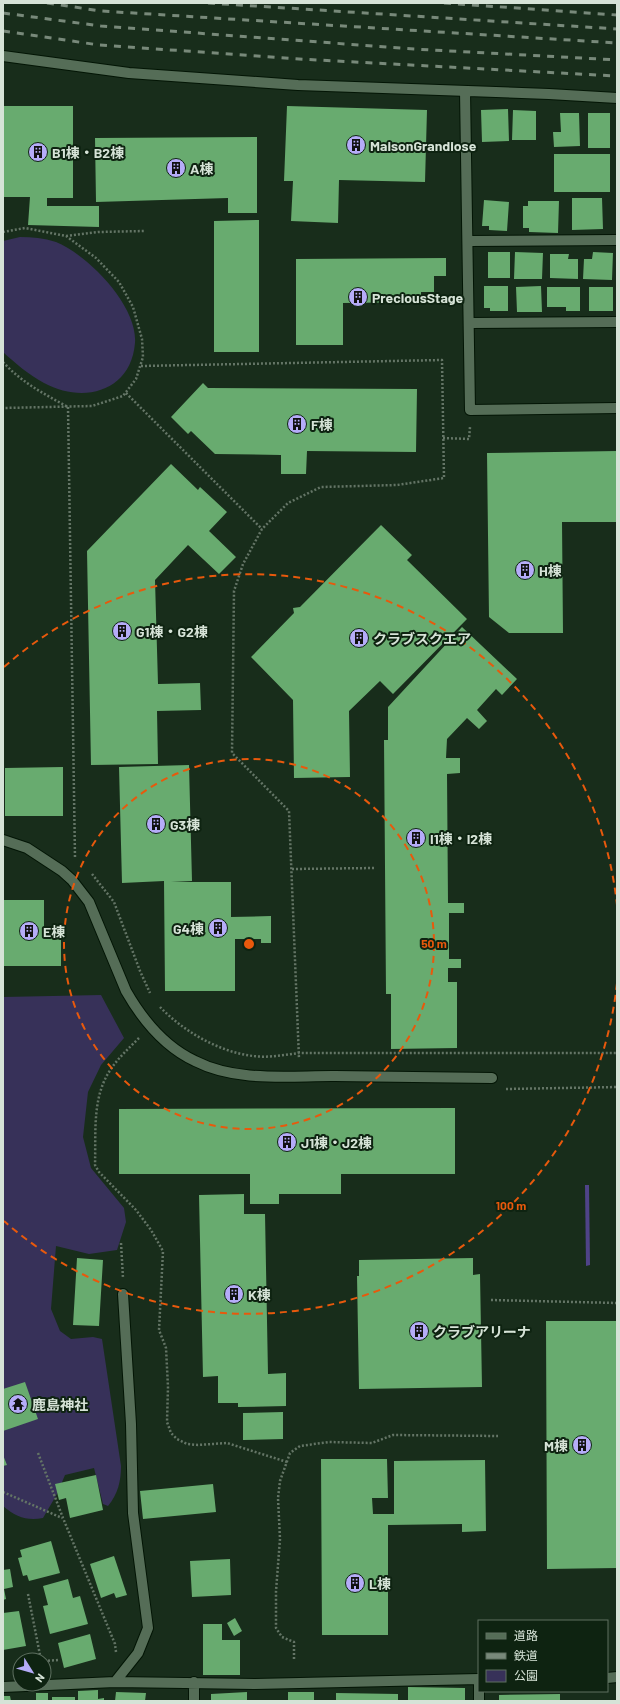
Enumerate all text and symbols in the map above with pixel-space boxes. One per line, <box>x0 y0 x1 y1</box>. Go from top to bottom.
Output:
building icon: MaisonGrandiose <box>345 134 367 156</box>
place label: MaisonGrandiose <box>370 137 477 154</box>
building icon: B1棟・B2棟 <box>27 141 49 163</box>
place label: B1棟・B2棟 <box>52 144 124 161</box>
building icon: A棟 <box>165 157 187 179</box>
place label: A棟 <box>190 160 213 177</box>
building icon: PreciousStage <box>347 286 369 308</box>
place label: PreciousStage <box>372 289 464 306</box>
building icon: F棟 <box>286 413 308 435</box>
place label: F棟 <box>311 416 333 433</box>
building icon: H棟 <box>514 559 536 581</box>
place label: H棟 <box>539 562 562 579</box>
building icon: G1棟・G2棟 <box>111 620 133 642</box>
place label: G1棟・G2棟 <box>136 623 208 640</box>
building icon: クラブスクエア <box>348 627 370 649</box>
place label: クラブスクエア <box>373 630 471 647</box>
building icon: G3棟 <box>145 813 167 835</box>
place label: G3棟 <box>170 816 200 833</box>
building icon: I1棟・I2棟 <box>405 827 427 849</box>
place label: I1棟・I2棟 <box>430 830 492 847</box>
building icon: G4棟 <box>207 917 229 939</box>
building icon: E棟 <box>18 920 40 942</box>
place label: G4棟 <box>173 920 204 937</box>
place label: E棟 <box>43 923 65 940</box>
text: 50 m <box>421 936 447 950</box>
centre of rings <box>242 937 256 951</box>
building icon: J1棟・J2棟 <box>276 1131 298 1153</box>
place label: J1棟・J2棟 <box>301 1134 372 1151</box>
text: 100 m <box>496 1198 526 1212</box>
building icon: K棟 <box>223 1283 245 1305</box>
place label: K棟 <box>248 1286 271 1303</box>
building icon: クラブアリーナ <box>408 1320 430 1342</box>
place label: クラブアリーナ <box>433 1323 531 1340</box>
temple icon: 鹿島神社 <box>7 1393 29 1415</box>
place label: 鹿島神社 <box>32 1396 88 1413</box>
building icon: M棟 <box>571 1434 593 1456</box>
place label: M棟 <box>544 1437 568 1454</box>
building icon: L棟 <box>344 1572 366 1594</box>
place label: L棟 <box>369 1575 391 1592</box>
legend <box>478 1620 608 1692</box>
text: 道路 <box>514 1628 538 1642</box>
text: 鉄道 <box>514 1648 538 1662</box>
north arrow <box>12 1652 52 1692</box>
text: 公園 <box>514 1668 538 1682</box>
text: N <box>33 1671 48 1685</box>

